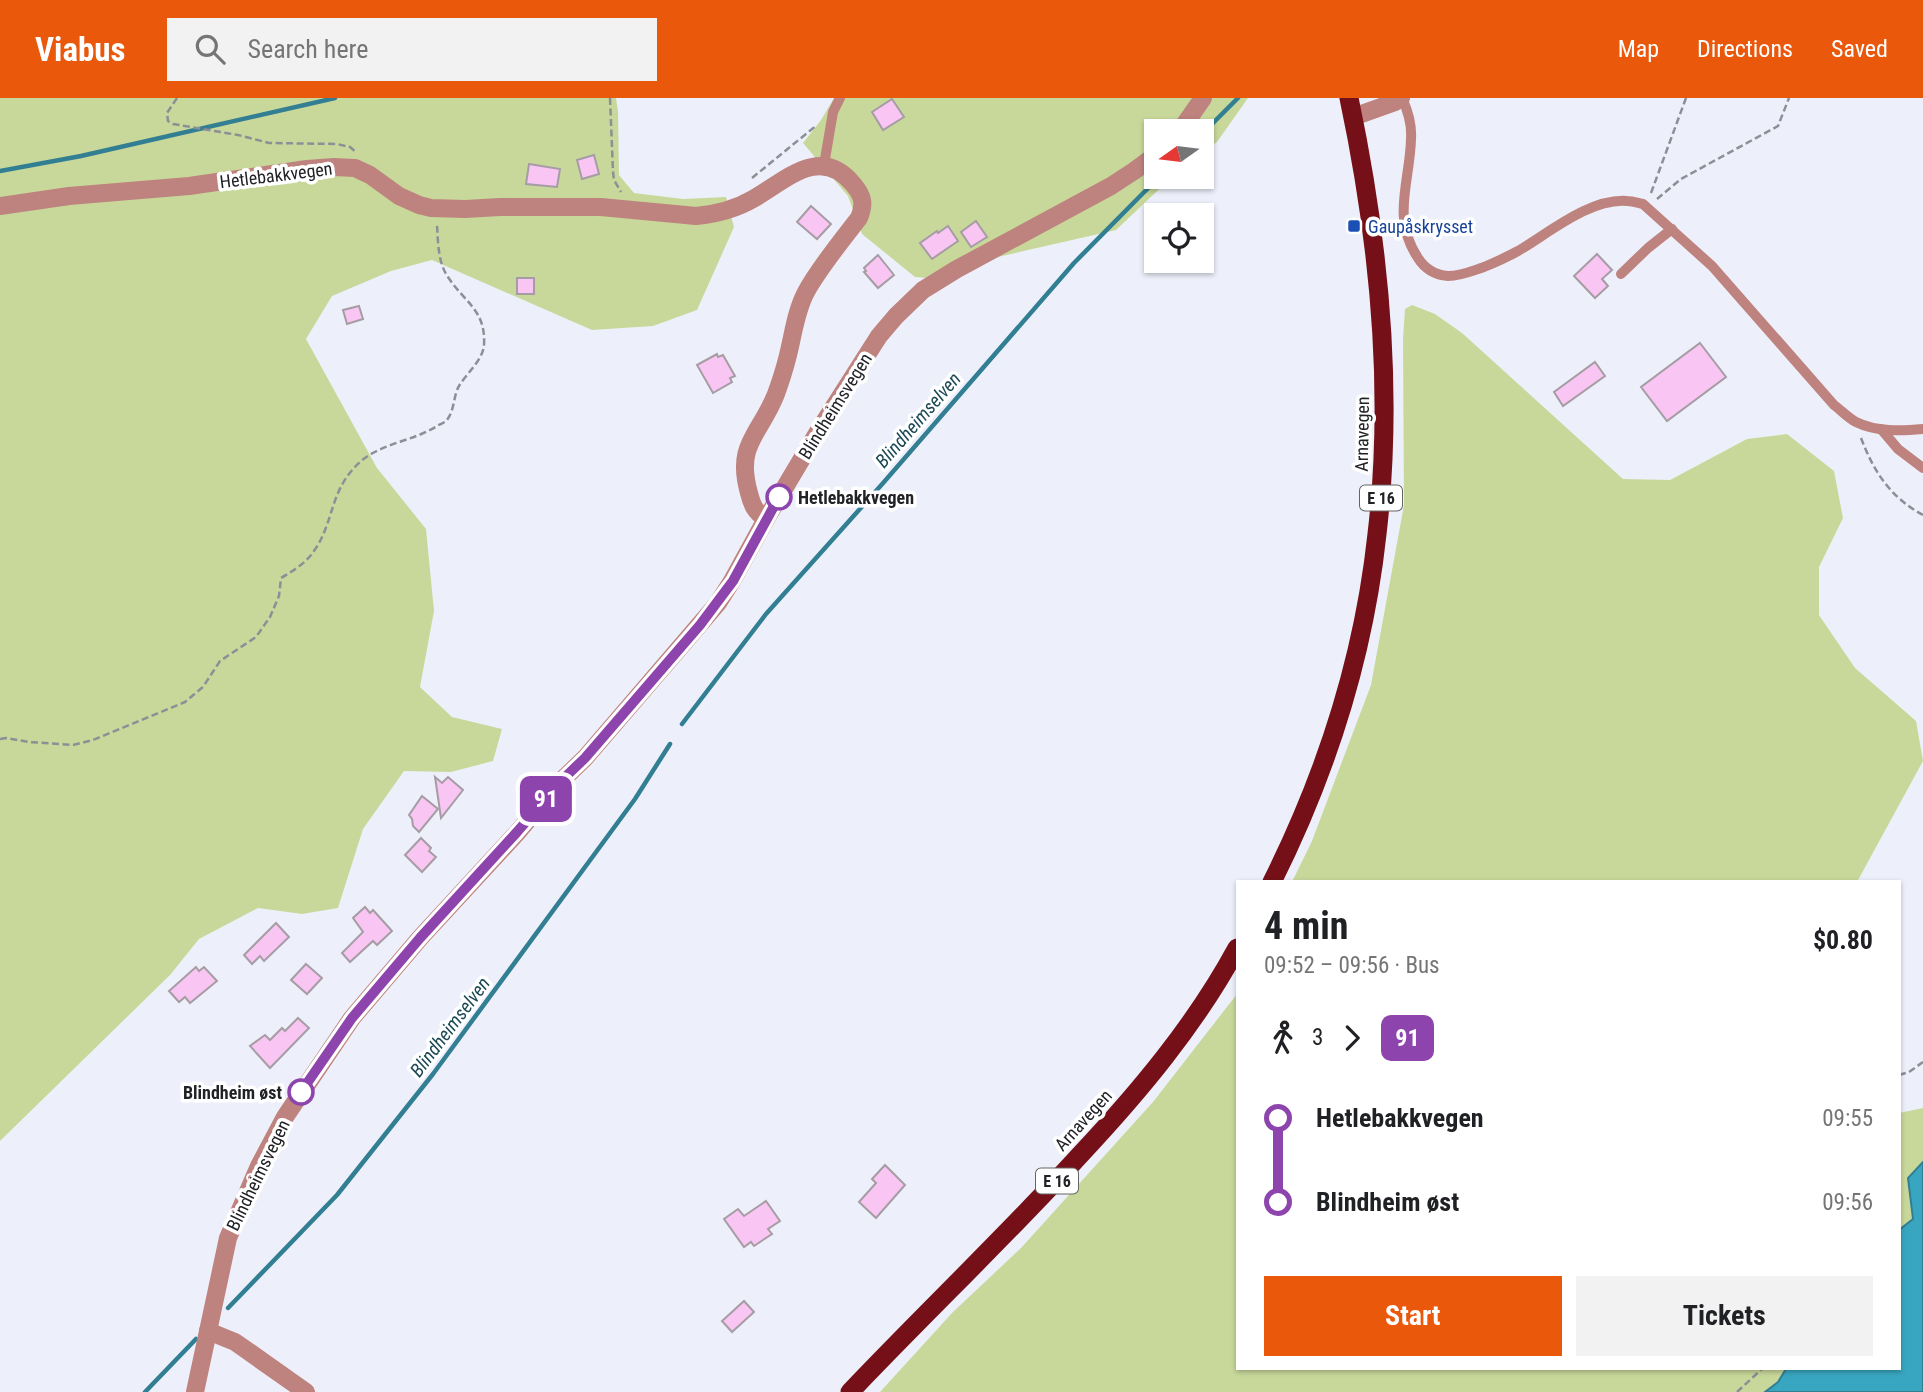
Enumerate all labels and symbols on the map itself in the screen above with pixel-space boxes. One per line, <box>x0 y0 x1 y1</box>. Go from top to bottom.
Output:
north arrow <box>1144 119 1214 189</box>
street label: Hetlebakkvegen <box>219 158 333 192</box>
place label: Gaupåskrysset <box>1368 216 1473 237</box>
marker: Gaupåskrysset <box>1346 218 1362 234</box>
street label: Blindheimsvegen <box>794 349 876 463</box>
water label: Blindheimselven <box>870 368 966 472</box>
street label: Arnavegen <box>1351 396 1373 472</box>
marker: Hetlebakkvegen <box>766 484 792 510</box>
road number: E 16 <box>1360 486 1402 510</box>
place label: Hetlebakkvegen <box>798 487 914 508</box>
line badge: 91 <box>514 776 578 822</box>
water label: Blindheimselven <box>405 973 495 1081</box>
marker: Blindheim øst <box>288 1079 314 1105</box>
place label: Blindheim øst <box>183 1082 282 1103</box>
street label: Arnavegen <box>1050 1085 1116 1155</box>
street label: Blindheimsvegen <box>222 1116 294 1234</box>
road number: E 16 <box>1036 1168 1078 1194</box>

